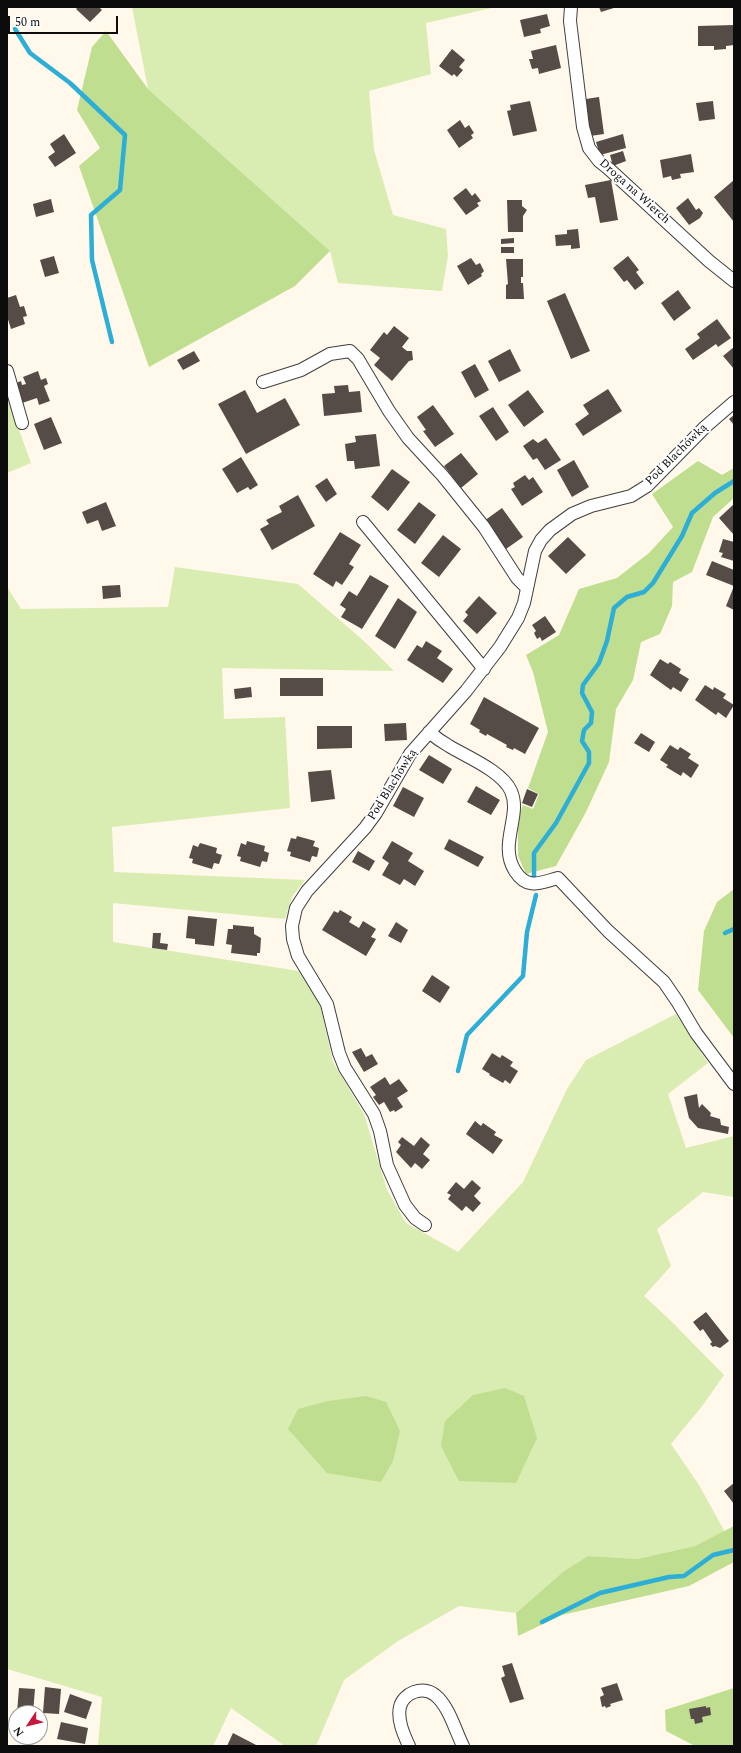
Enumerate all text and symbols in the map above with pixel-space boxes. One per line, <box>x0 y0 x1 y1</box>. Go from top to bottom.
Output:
scale bar <box>10 8 120 34</box>
text: 50 m <box>15 13 40 32</box>
street label: Droga na Wierch <box>596 156 672 228</box>
street label: Pod Blachówką <box>643 421 711 489</box>
street label: Pod Blachówką <box>365 747 421 823</box>
north arrow <box>8 1705 48 1745</box>
text: N <box>9 1723 28 1740</box>

